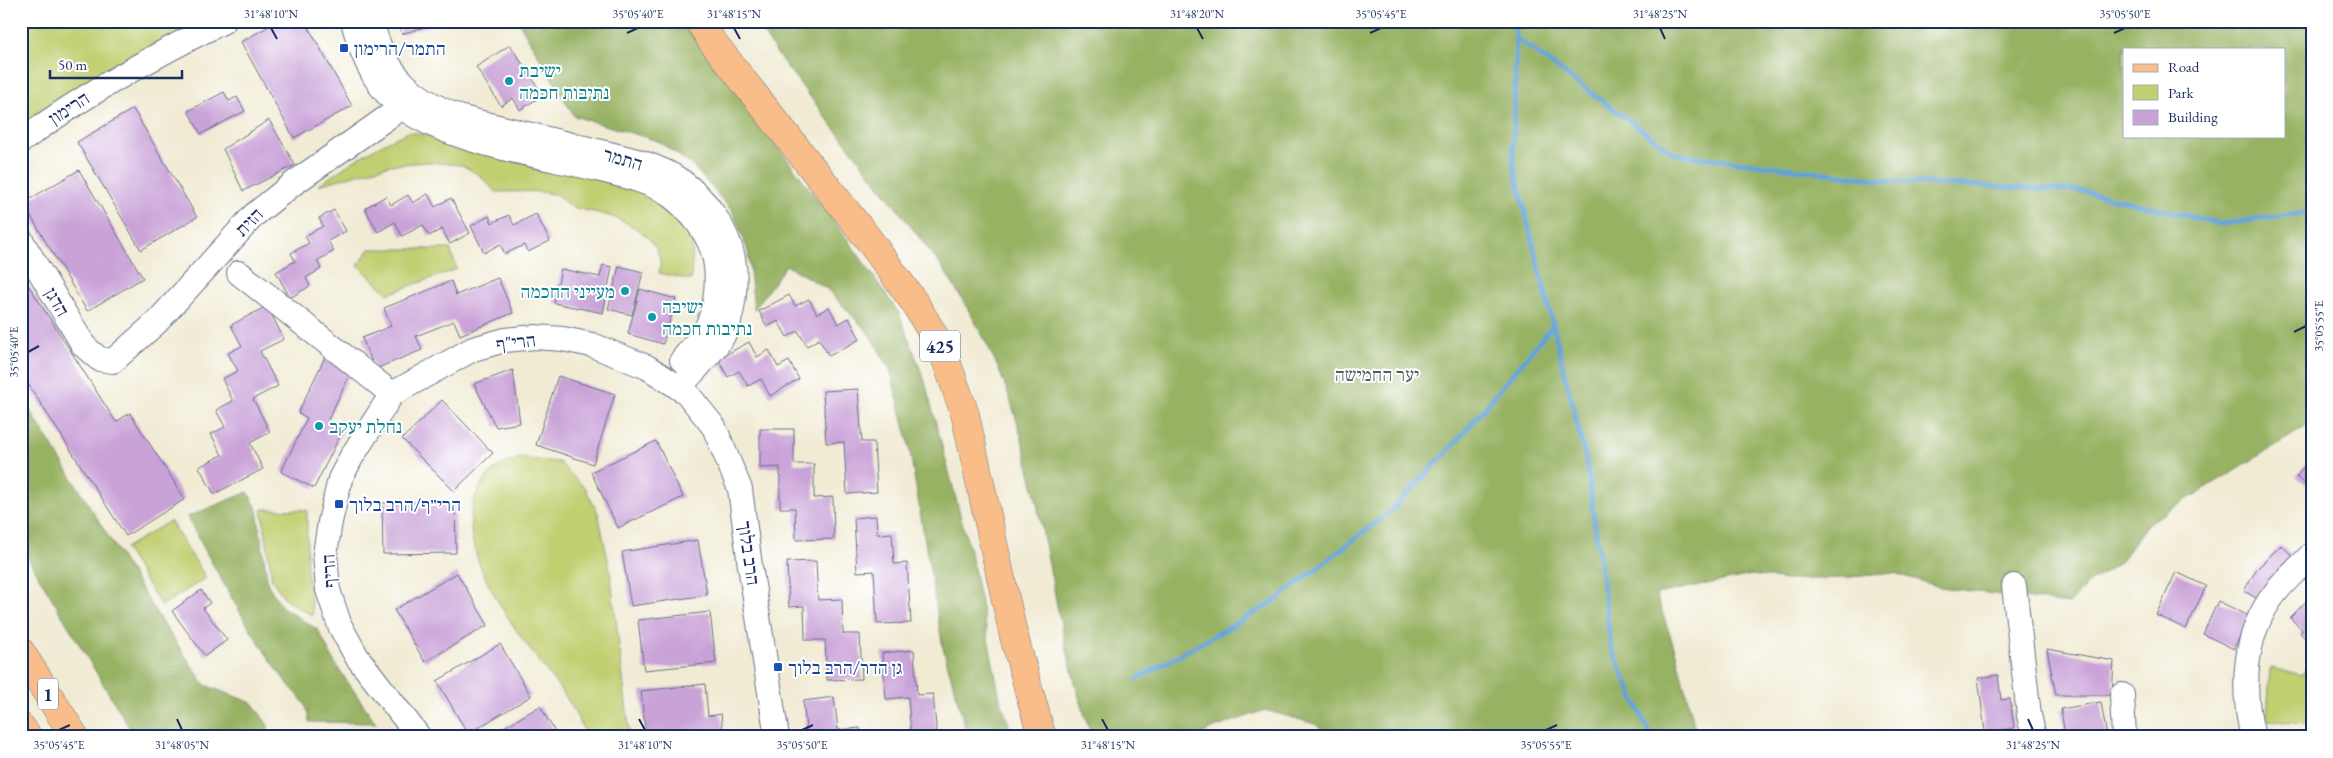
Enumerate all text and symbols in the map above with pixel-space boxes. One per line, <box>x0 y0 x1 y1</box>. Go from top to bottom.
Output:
text: 31°48'10"N <box>244 6 298 22</box>
text: 35°05'40"E <box>612 6 664 22</box>
text: 31°48'15"N <box>707 6 761 22</box>
text: 31°48'20"N <box>1170 6 1224 22</box>
text: 35°05'45"E <box>1355 6 1407 22</box>
text: 31°48'25"N <box>1633 6 1687 22</box>
text: 35°05'50"E <box>2099 6 2151 22</box>
place label: התמר/הרימון <box>354 36 446 61</box>
marker: התמר/הרימון <box>338 42 350 54</box>
scale bar <box>50 48 182 80</box>
legend <box>2123 48 2286 138</box>
text: 50 m <box>58 55 87 74</box>
text: Road <box>2168 57 2200 76</box>
place label: ישיבת נתיבות חכמה <box>519 58 609 105</box>
marker: ישיבת נתיבות חכמה <box>503 75 515 87</box>
text: Park <box>2168 83 2195 102</box>
street label: הרימון <box>44 85 94 131</box>
text: Building <box>2168 107 2218 126</box>
street label: התמר <box>600 141 646 177</box>
street label: הזית <box>229 202 269 242</box>
place label: מעייני החכמה <box>520 279 615 304</box>
street label: הדגן <box>39 283 75 321</box>
marker: מעייני החכמה <box>619 285 631 297</box>
place label: ישיבה נתיבות חכמה <box>662 294 752 341</box>
text: 35°05'55"E <box>2311 300 2327 352</box>
marker: ישיבה נתיבות חכמה <box>646 311 658 323</box>
text: 35°05'40"E <box>6 326 22 378</box>
street label: הרי"ף <box>495 327 537 357</box>
road number: 425 <box>920 331 960 362</box>
park label: יער החמישה <box>1335 362 1419 387</box>
place label: נחלת יעקב <box>329 414 402 439</box>
marker: נחלת יעקב <box>313 420 325 432</box>
place label: הרי״ף/הרב בלוך <box>349 492 461 517</box>
marker: הרי״ף/הרב בלוך <box>333 498 345 510</box>
street label: הרב בלוך <box>732 519 766 587</box>
street label: הריף <box>315 553 343 589</box>
place label: גן הדר/הרב בלוך <box>788 655 902 680</box>
marker: גן הדר/הרב בלוך <box>772 661 784 673</box>
road number: 1 <box>38 679 58 710</box>
text: 35°05'45"E <box>33 737 85 753</box>
text: 31°48'05"N <box>155 737 209 753</box>
text: 31°48'10"N <box>618 737 672 753</box>
text: 35°05'50"E <box>776 737 828 753</box>
text: 31°48'15"N <box>1081 737 1135 753</box>
text: 35°05'55"E <box>1520 737 1572 753</box>
text: 31°48'25"N <box>2006 737 2060 753</box>

